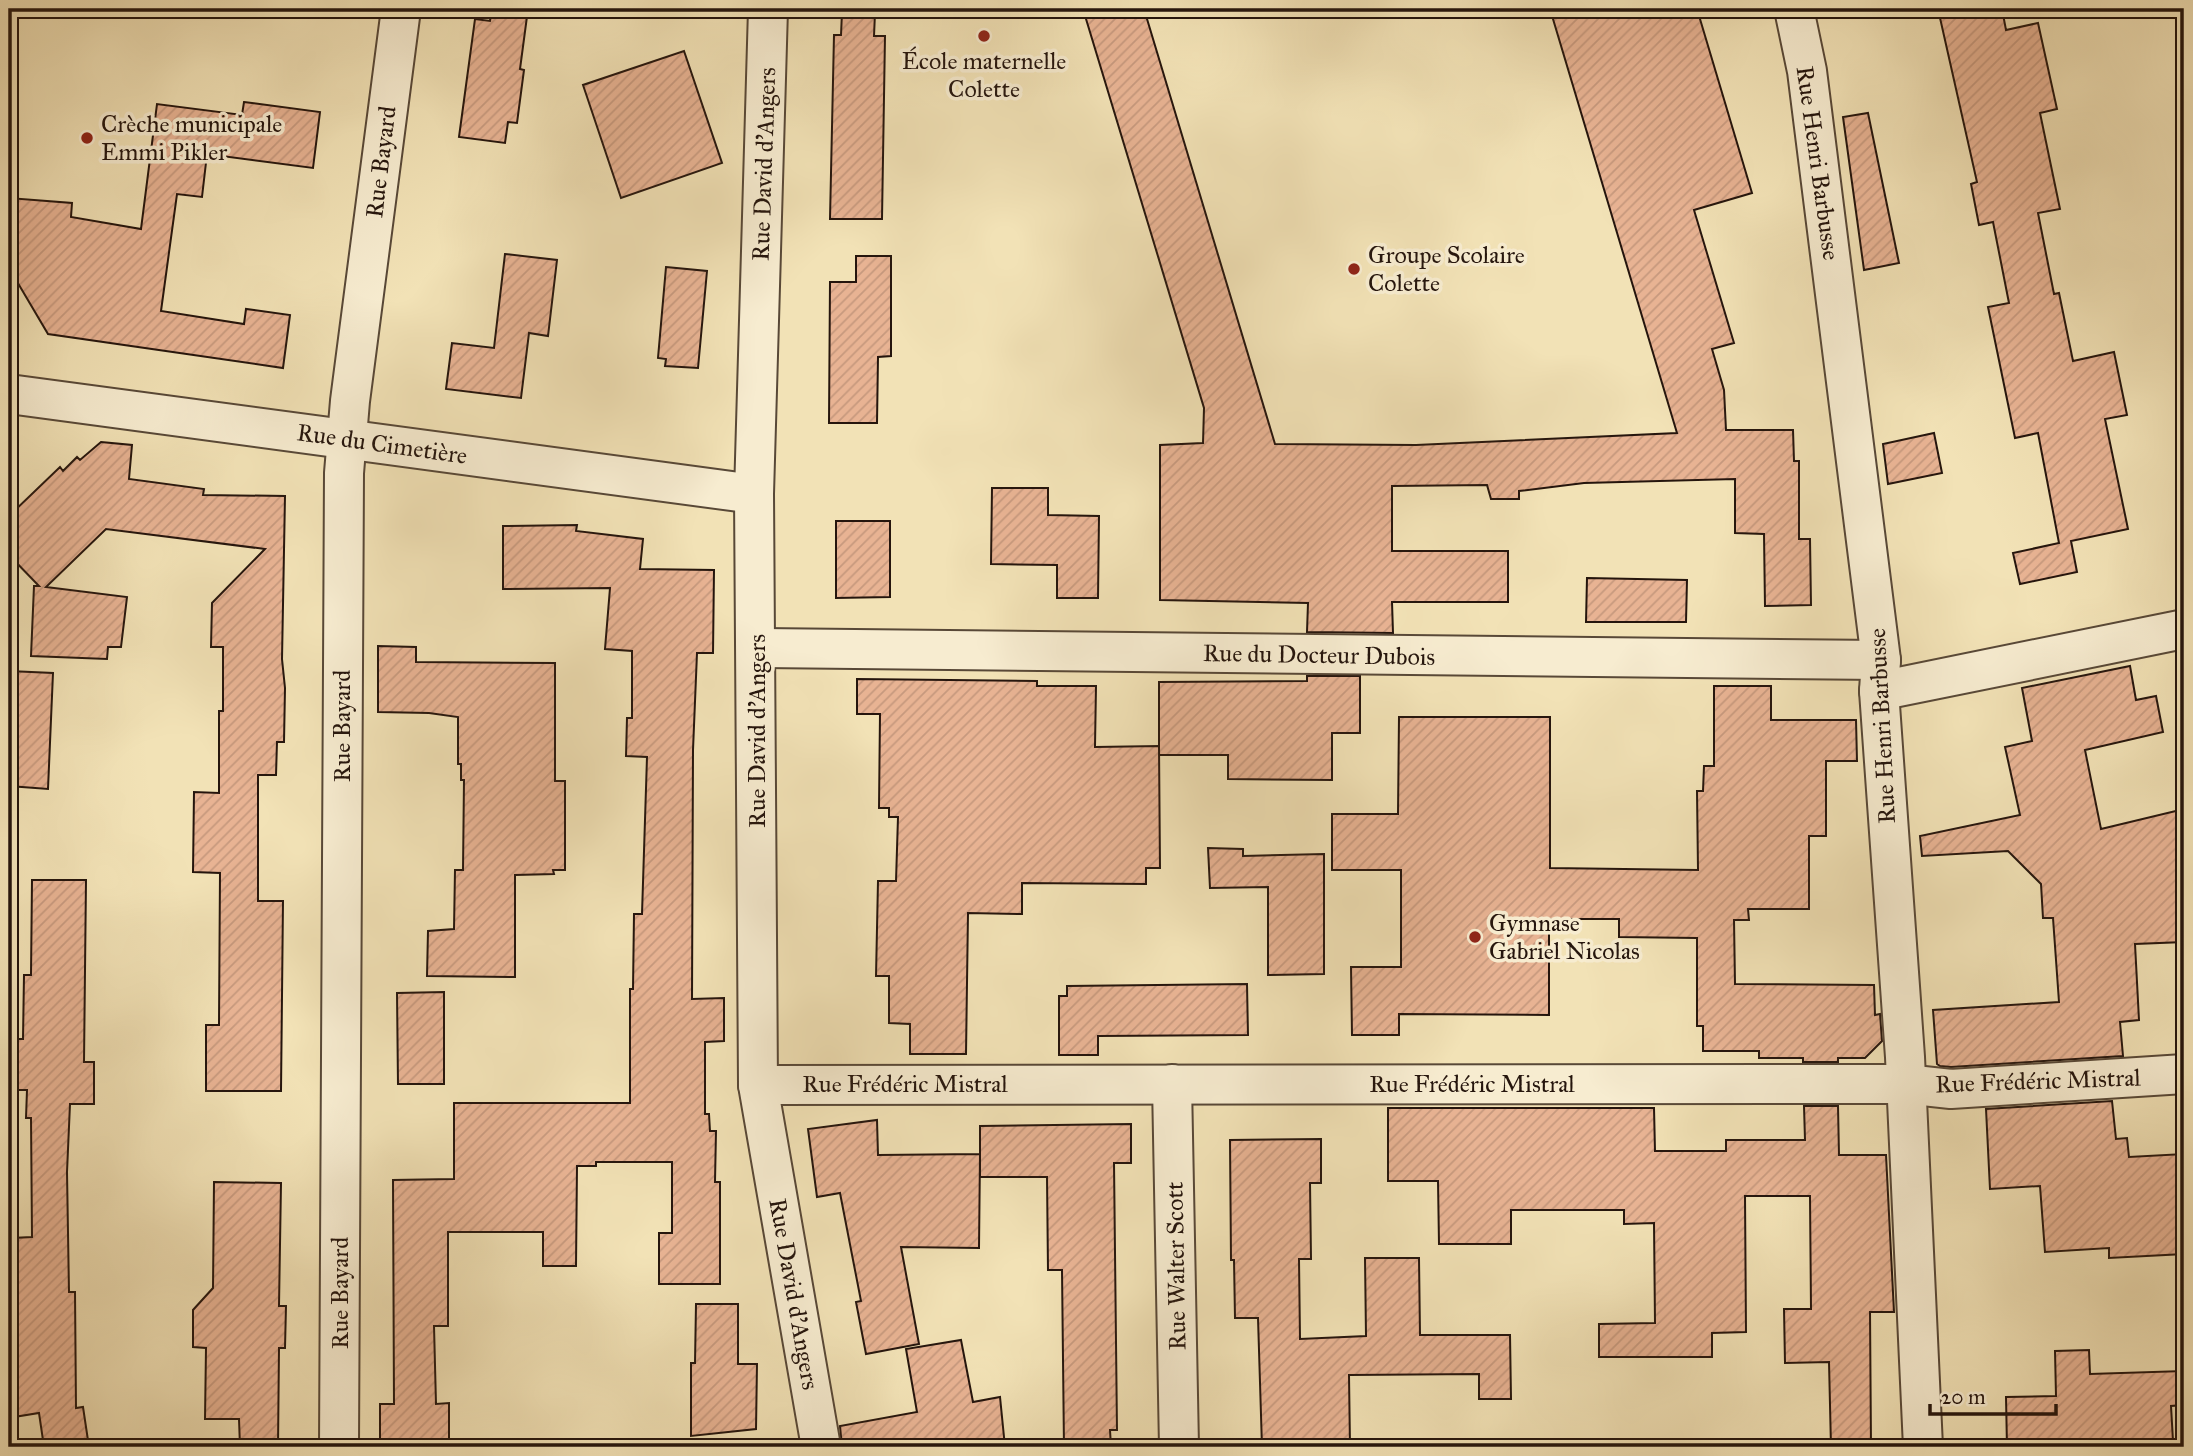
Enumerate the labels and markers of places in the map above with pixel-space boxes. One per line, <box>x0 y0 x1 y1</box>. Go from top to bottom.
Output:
marker: École maternelle Colette <box>976 28 992 44</box>
place label: École maternelle Colette <box>902 46 1066 104</box>
place label: Crèche municipale Emmi Pikler <box>101 109 282 167</box>
marker: Crèche municipale Emmi Pikler <box>79 130 95 146</box>
place label: Groupe Scolaire Colette <box>1368 240 1525 298</box>
marker: Groupe Scolaire Colette <box>1346 261 1362 277</box>
place label: Gymnase Gabriel Nicolas <box>1489 908 1640 966</box>
marker: Gymnase Gabriel Nicolas <box>1467 929 1483 945</box>

